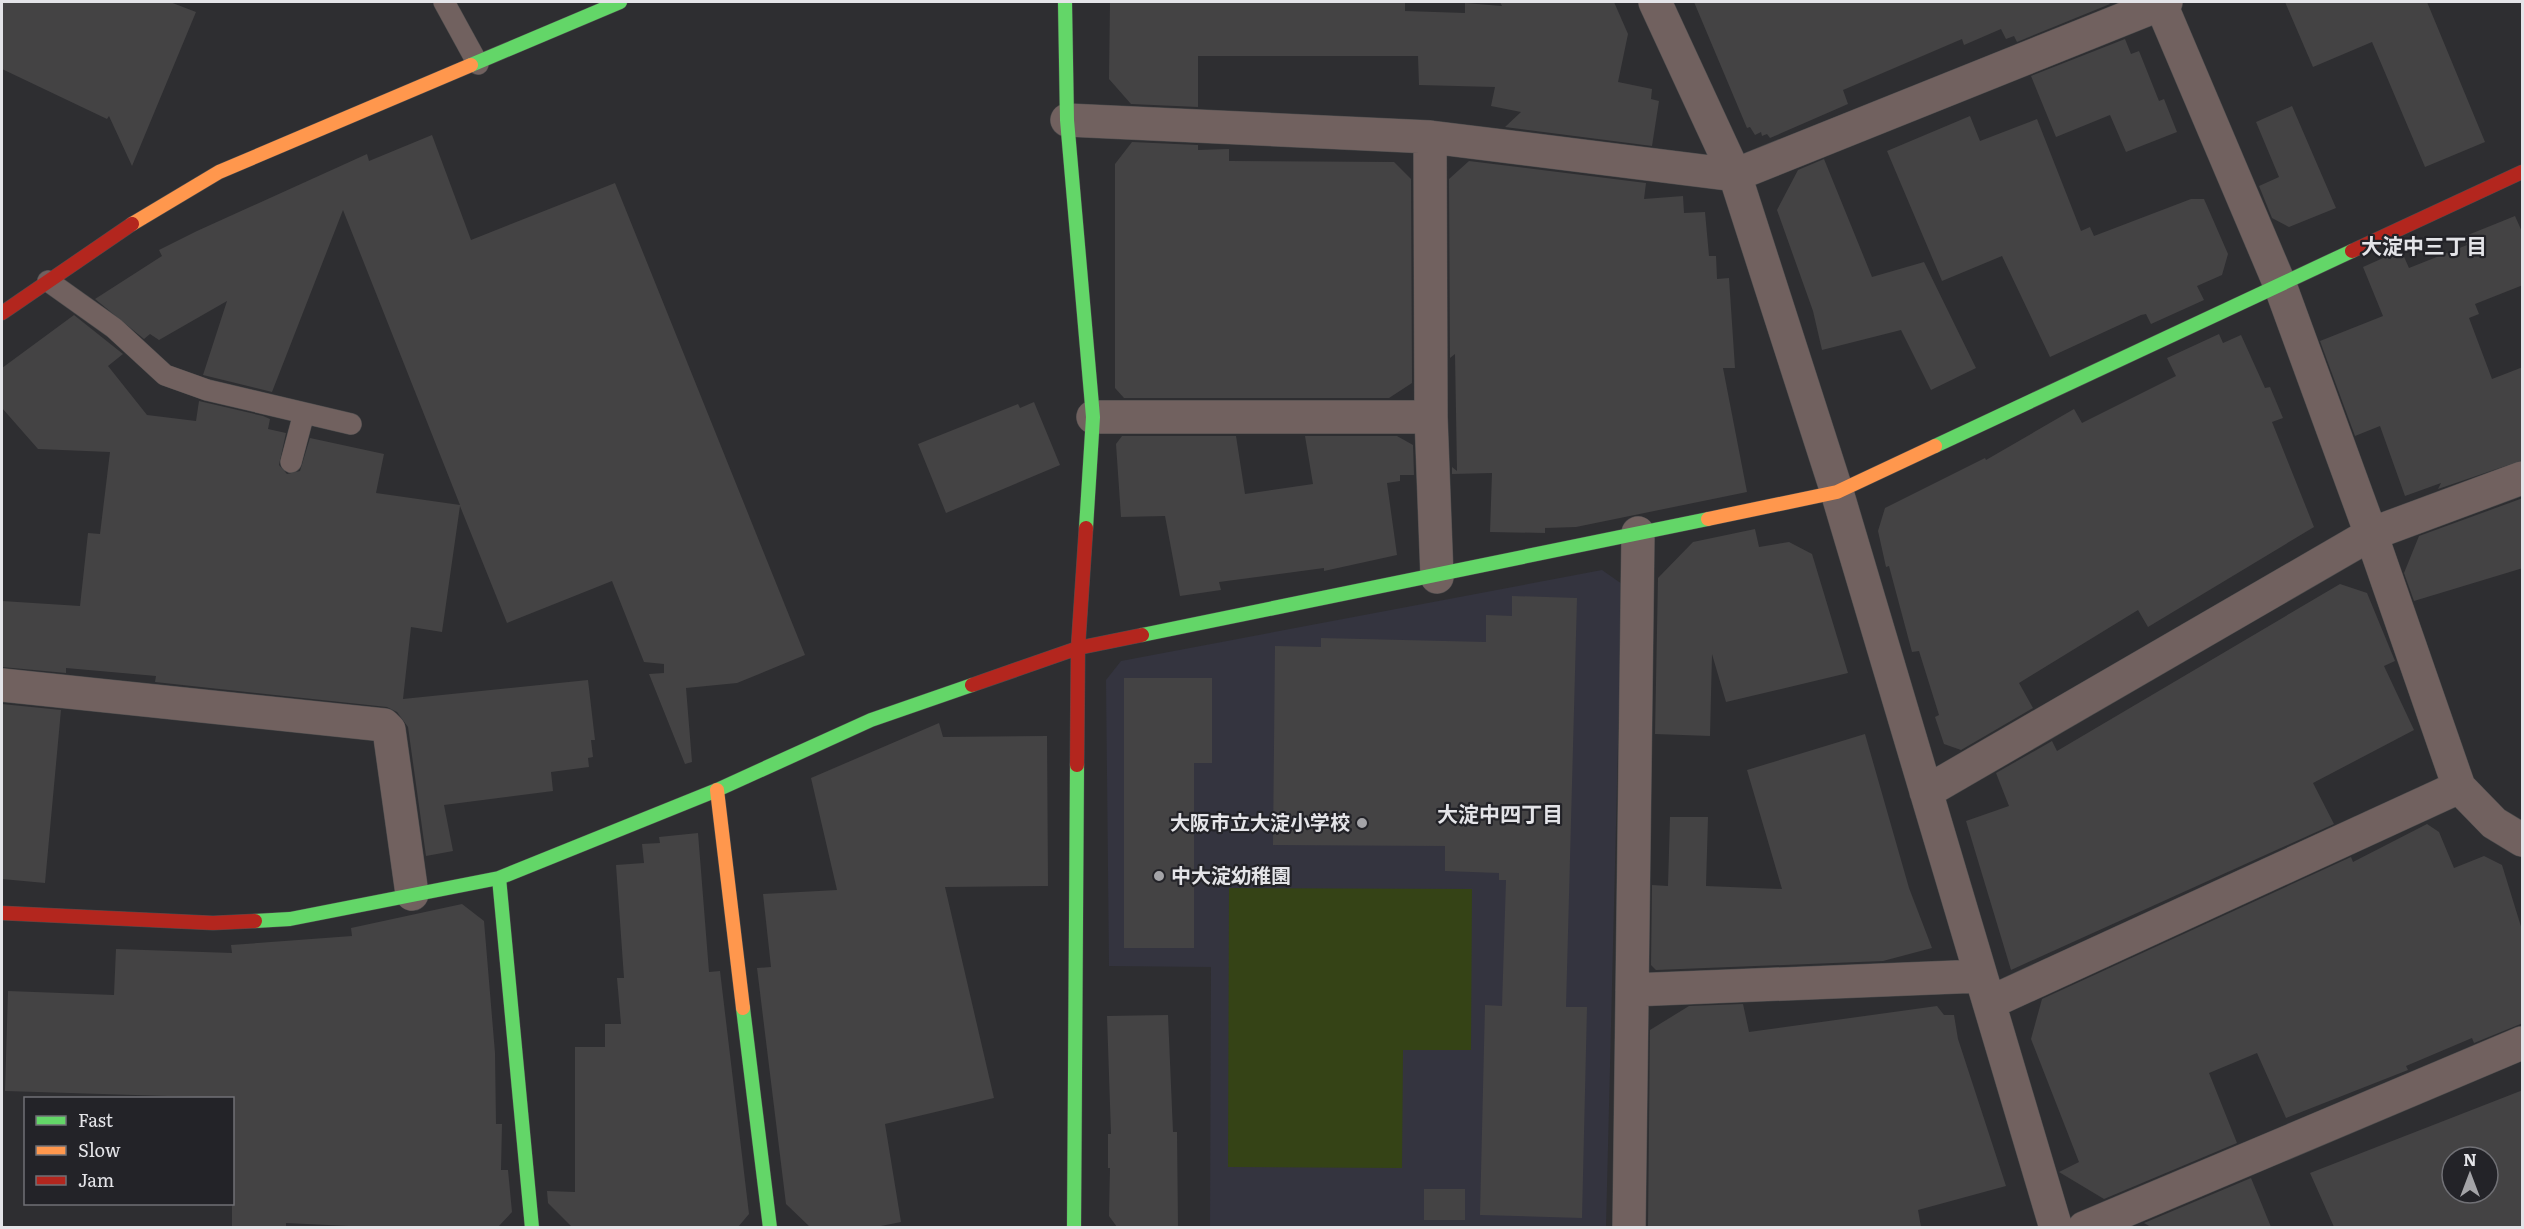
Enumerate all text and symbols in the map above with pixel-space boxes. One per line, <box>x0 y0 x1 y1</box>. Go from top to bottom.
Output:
district label: 大淀中三丁目 <box>2361 229 2487 260</box>
district label: 大淀中四丁目 <box>1437 797 1563 828</box>
place label: 大阪市立大淀小学校 <box>1170 806 1350 836</box>
marker: 大阪市立大淀小学校 <box>1355 816 1369 830</box>
place label: 中大淀幼稚園 <box>1171 859 1291 889</box>
marker: 中大淀幼稚園 <box>1152 869 1166 883</box>
legend <box>24 1097 234 1205</box>
text: Fast <box>78 1106 114 1133</box>
text: Slow <box>78 1136 121 1163</box>
north arrow <box>2440 1145 2500 1205</box>
text: N <box>2463 1147 2477 1171</box>
text: Jam <box>78 1166 114 1193</box>

